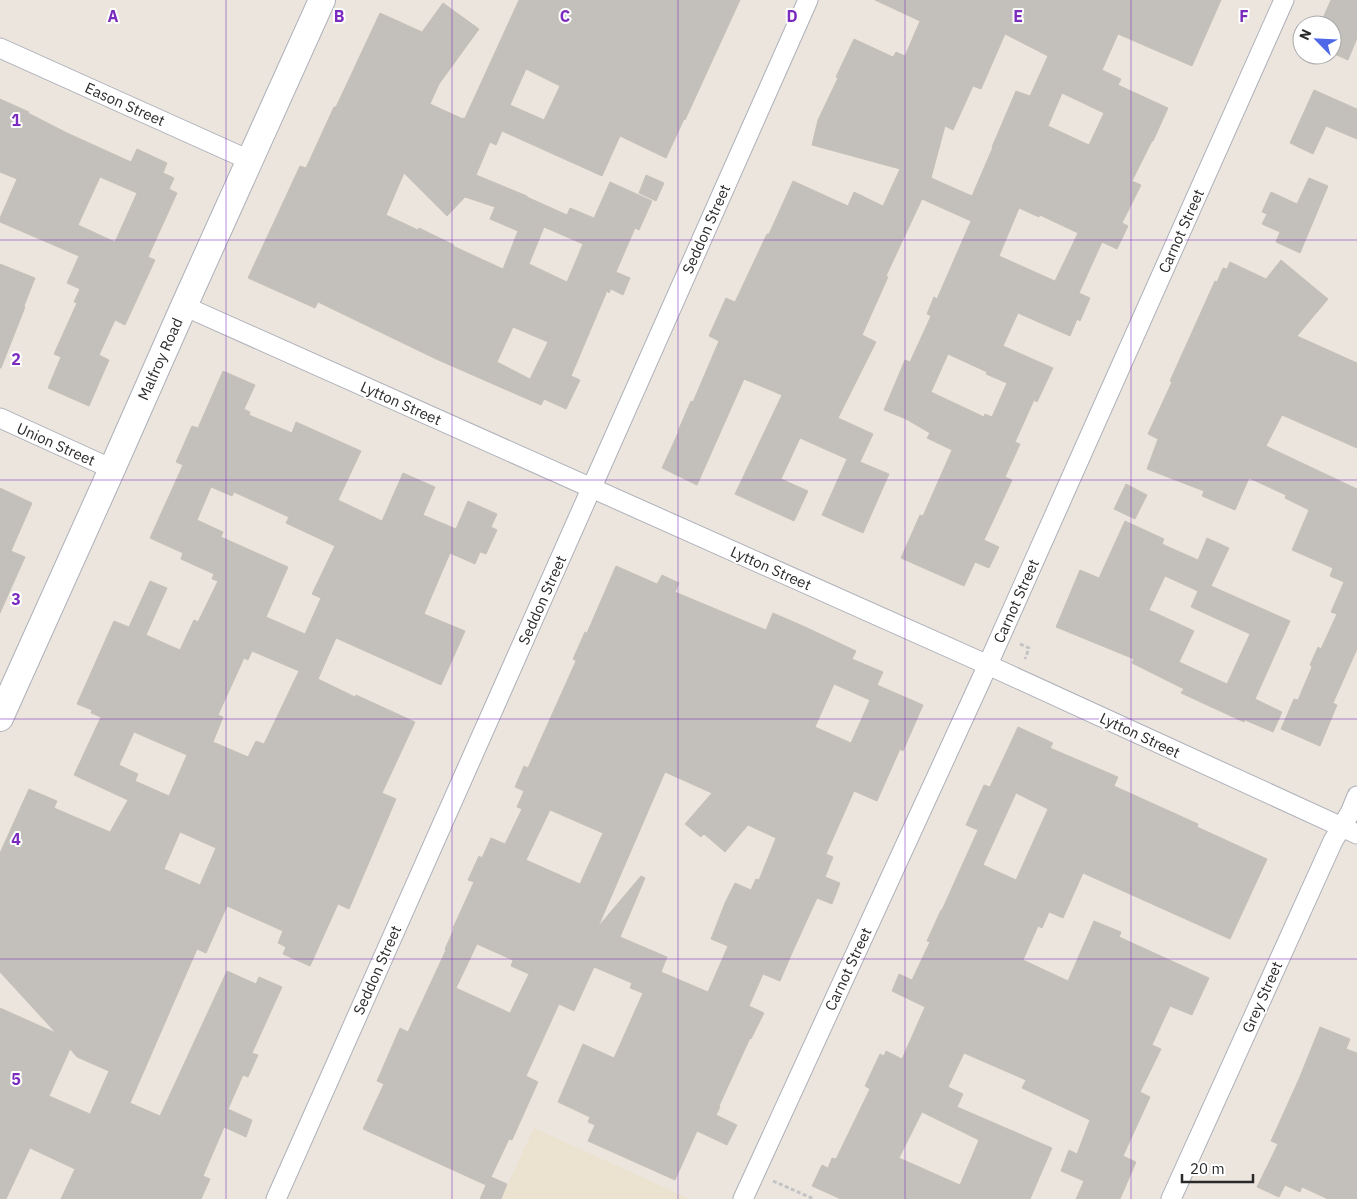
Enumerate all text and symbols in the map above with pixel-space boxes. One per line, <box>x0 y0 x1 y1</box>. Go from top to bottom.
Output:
text: A <box>108 6 119 26</box>
text: B <box>334 6 345 26</box>
text: C <box>560 6 570 26</box>
text: D <box>786 6 798 26</box>
text: E <box>1013 6 1023 26</box>
text: F <box>1239 6 1249 26</box>
north arrow <box>1292 15 1342 65</box>
text: N <box>1295 26 1315 43</box>
street label: Eason Street <box>82 78 168 130</box>
text: 1 <box>11 110 21 130</box>
street label: Seddon Street <box>678 181 734 277</box>
street label: Carnot Street <box>1154 186 1208 276</box>
street label: Malfroy Road <box>133 315 187 403</box>
text: 2 <box>11 349 21 369</box>
street label: Lytton Street <box>358 377 444 429</box>
street label: Union Street <box>14 418 98 470</box>
street label: Lytton Street <box>728 542 814 594</box>
street label: Seddon Street <box>514 552 570 648</box>
street label: Carnot Street <box>989 556 1043 646</box>
text: 3 <box>11 589 21 609</box>
street label: Lytton Street <box>1097 708 1183 762</box>
text: 4 <box>11 829 21 849</box>
street label: Seddon Street <box>349 922 405 1018</box>
street label: Carnot Street <box>820 924 876 1014</box>
street label: Grey Street <box>1238 958 1286 1036</box>
text: 5 <box>11 1069 21 1089</box>
scale bar <box>1182 1152 1253 1184</box>
text: 20 m <box>1190 1159 1225 1178</box>

